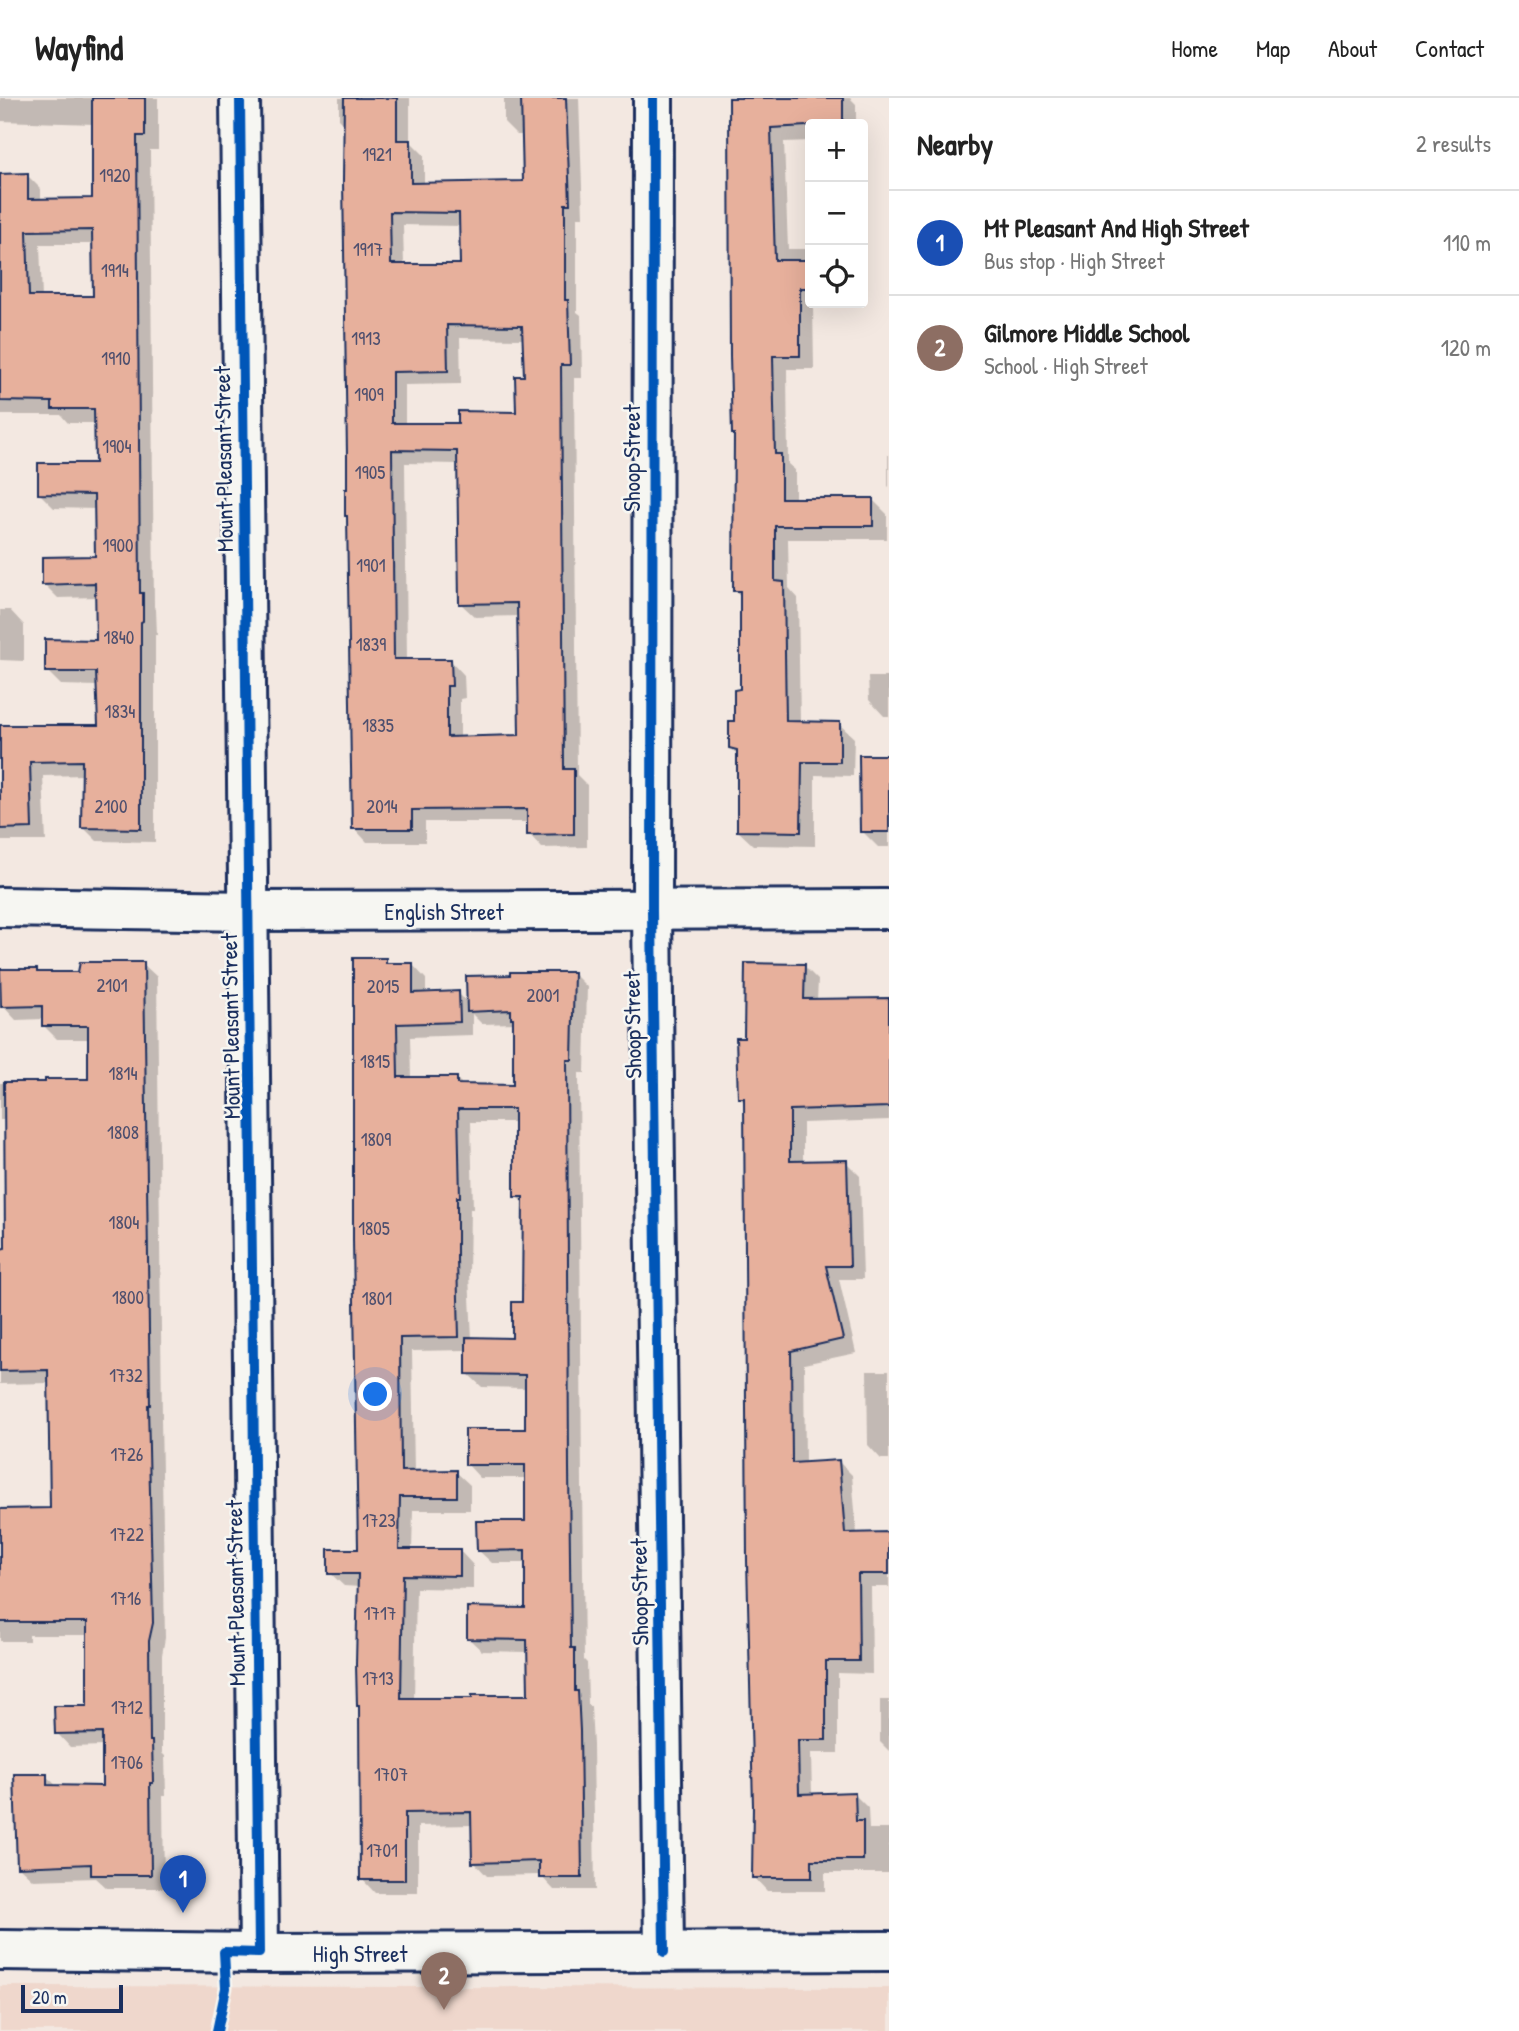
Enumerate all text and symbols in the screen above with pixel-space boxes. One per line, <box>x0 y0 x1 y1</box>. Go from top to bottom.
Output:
text: Wayfind <box>35 26 123 70</box>
text: Home <box>1171 32 1218 64</box>
text: Map <box>1256 32 1290 64</box>
text: About <box>1328 32 1377 64</box>
text: Contact <box>1415 32 1484 64</box>
map controls <box>805 119 868 308</box>
button: + <box>805 119 868 182</box>
text: Nearby <box>917 124 993 164</box>
text: 2 results <box>1416 128 1491 159</box>
house number: 1921 <box>362 141 392 167</box>
house number: 1920 <box>99 162 131 188</box>
button: − <box>805 182 868 245</box>
text: Mt Pleasant And High Street <box>984 210 1249 245</box>
text: 1 <box>936 227 944 258</box>
text: 110 m <box>1443 227 1491 258</box>
house number: 1917 <box>353 236 383 262</box>
button: locate <box>805 245 868 308</box>
text: Bus stop · High Street <box>984 245 1165 276</box>
house number: 1914 <box>101 257 129 283</box>
text: Gilmore Middle School <box>984 315 1189 350</box>
house number: 1913 <box>351 325 381 351</box>
text: 2 <box>935 332 945 363</box>
text: 120 m <box>1441 332 1491 363</box>
house number: 1910 <box>101 345 131 371</box>
text: School · High Street <box>984 350 1148 381</box>
street label: Mount Pleasant Street <box>206 365 240 552</box>
house number: 1909 <box>354 381 384 407</box>
street label: Shoop Street <box>616 403 647 512</box>
house number: 1904 <box>102 433 132 459</box>
house number: 1905 <box>355 459 385 485</box>
house number: 1900 <box>103 532 133 558</box>
house number: 1901 <box>356 552 386 578</box>
house number: 1840 <box>104 624 134 650</box>
house number: 1839 <box>356 631 386 657</box>
house number: 1834 <box>105 698 135 724</box>
house number: 1835 <box>362 712 394 738</box>
house number: 2100 <box>95 793 127 819</box>
house number: 2014 <box>366 793 398 819</box>
street label: English Street <box>384 896 505 927</box>
street label: Mount Pleasant Street <box>213 932 247 1119</box>
street label: Shoop Street <box>616 970 648 1079</box>
house number: 2101 <box>96 972 128 998</box>
house number: 2015 <box>367 973 399 999</box>
house number: 2001 <box>527 982 560 1008</box>
house number: 1815 <box>360 1048 390 1074</box>
house number: 1814 <box>108 1060 138 1086</box>
house number: 1808 <box>107 1119 139 1145</box>
house number: 1809 <box>361 1126 391 1152</box>
house number: 1804 <box>109 1209 139 1235</box>
house number: 1805 <box>358 1215 390 1241</box>
house number: 1800 <box>112 1284 144 1310</box>
house number: 1801 <box>362 1285 392 1311</box>
house number: 1732 <box>109 1362 143 1388</box>
your location <box>358 1377 392 1411</box>
house number: 1726 <box>111 1441 143 1467</box>
street label: Mount Pleasant Street <box>218 1499 252 1686</box>
house number: 1723 <box>362 1507 396 1533</box>
house number: 1722 <box>110 1521 144 1547</box>
street label: Shoop Street <box>623 1537 655 1646</box>
house number: 1716 <box>111 1585 141 1611</box>
house number: 1717 <box>364 1600 396 1626</box>
house number: 1713 <box>362 1665 394 1691</box>
house number: 1712 <box>111 1694 143 1720</box>
house number: 1706 <box>111 1749 143 1775</box>
house number: 1707 <box>374 1761 408 1787</box>
house number: 1701 <box>366 1837 398 1863</box>
pin: 1 <box>160 1855 206 1913</box>
street label: High Street <box>313 1938 408 1969</box>
pin: 2 <box>421 1952 467 2010</box>
scale bar <box>21 1982 122 2014</box>
text: 20 m <box>32 1984 67 2010</box>

